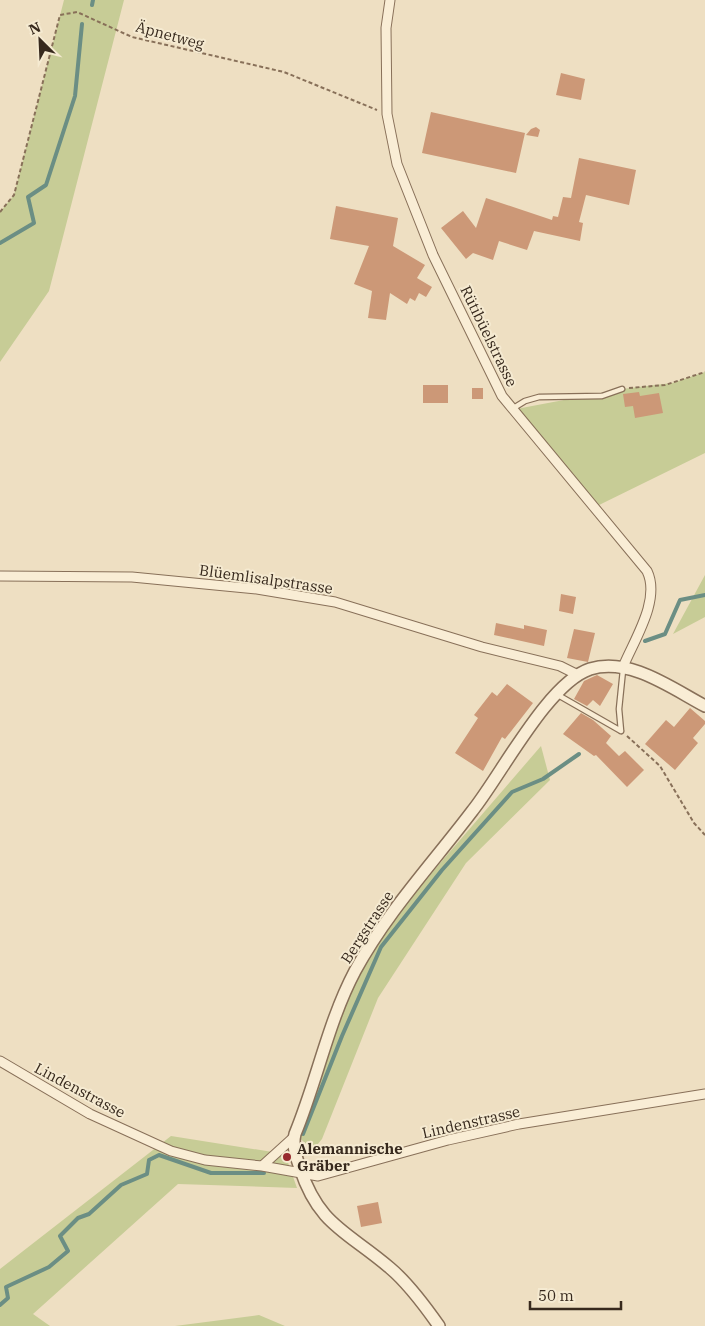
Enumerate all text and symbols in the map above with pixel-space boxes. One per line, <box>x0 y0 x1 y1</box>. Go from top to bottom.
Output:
north arrow <box>15 15 65 65</box>
street label: Äpnetweg <box>134 17 206 53</box>
text: N <box>26 18 43 39</box>
street label: Rütibüelstrasse <box>456 282 522 390</box>
street label: Blüemlisalpstrasse <box>198 560 334 598</box>
street label: Bergstrasse <box>336 887 398 967</box>
street label: Lindenstrasse <box>31 1058 129 1122</box>
street label: Lindenstrasse <box>420 1102 522 1142</box>
place label: Alemannische Gräber <box>297 1139 403 1175</box>
marker: Alemannische Gräber <box>281 1151 293 1163</box>
scale bar <box>530 1278 621 1310</box>
text: 50 m <box>538 1286 574 1305</box>

